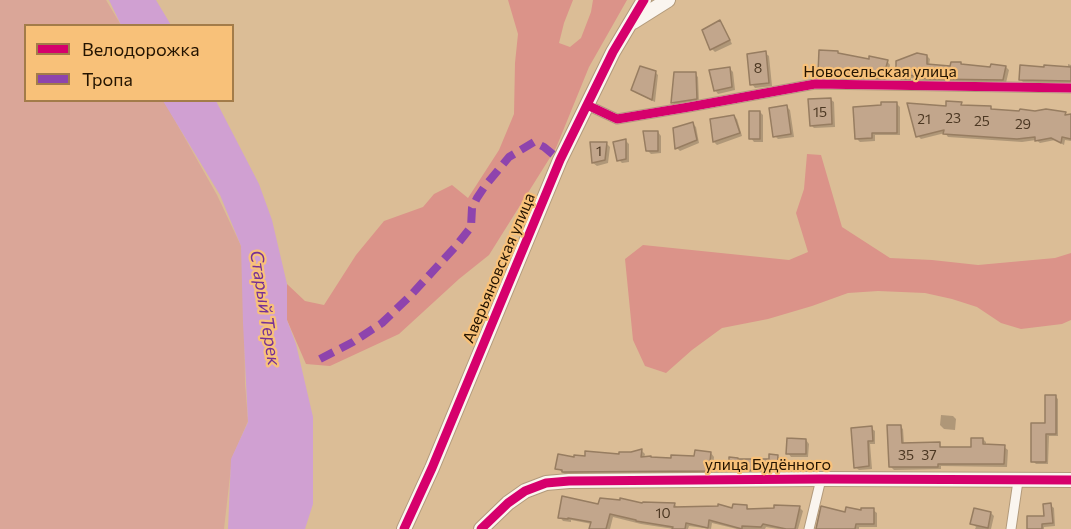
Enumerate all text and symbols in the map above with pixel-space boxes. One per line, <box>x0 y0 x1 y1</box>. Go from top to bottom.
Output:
legend <box>24 24 234 102</box>
text: Велодорожка <box>82 38 200 60</box>
house number: 8 <box>754 60 762 76</box>
street label: Новосельская улица <box>803 62 957 82</box>
text: Тропа <box>82 68 133 90</box>
house number: 15 <box>813 104 827 120</box>
house number: 23 <box>945 110 961 126</box>
house number: 21 <box>917 111 931 127</box>
house number: 25 <box>974 113 990 129</box>
house number: 29 <box>1015 116 1031 132</box>
house number: 1 <box>596 143 602 159</box>
street label: Аверьяновская улица <box>459 190 539 346</box>
water label: Старый Терек <box>245 249 285 367</box>
house number: 35 <box>898 447 914 463</box>
house number: 37 <box>921 447 937 463</box>
street label: улица Будённого <box>705 455 831 475</box>
house number: 10 <box>655 505 671 521</box>

